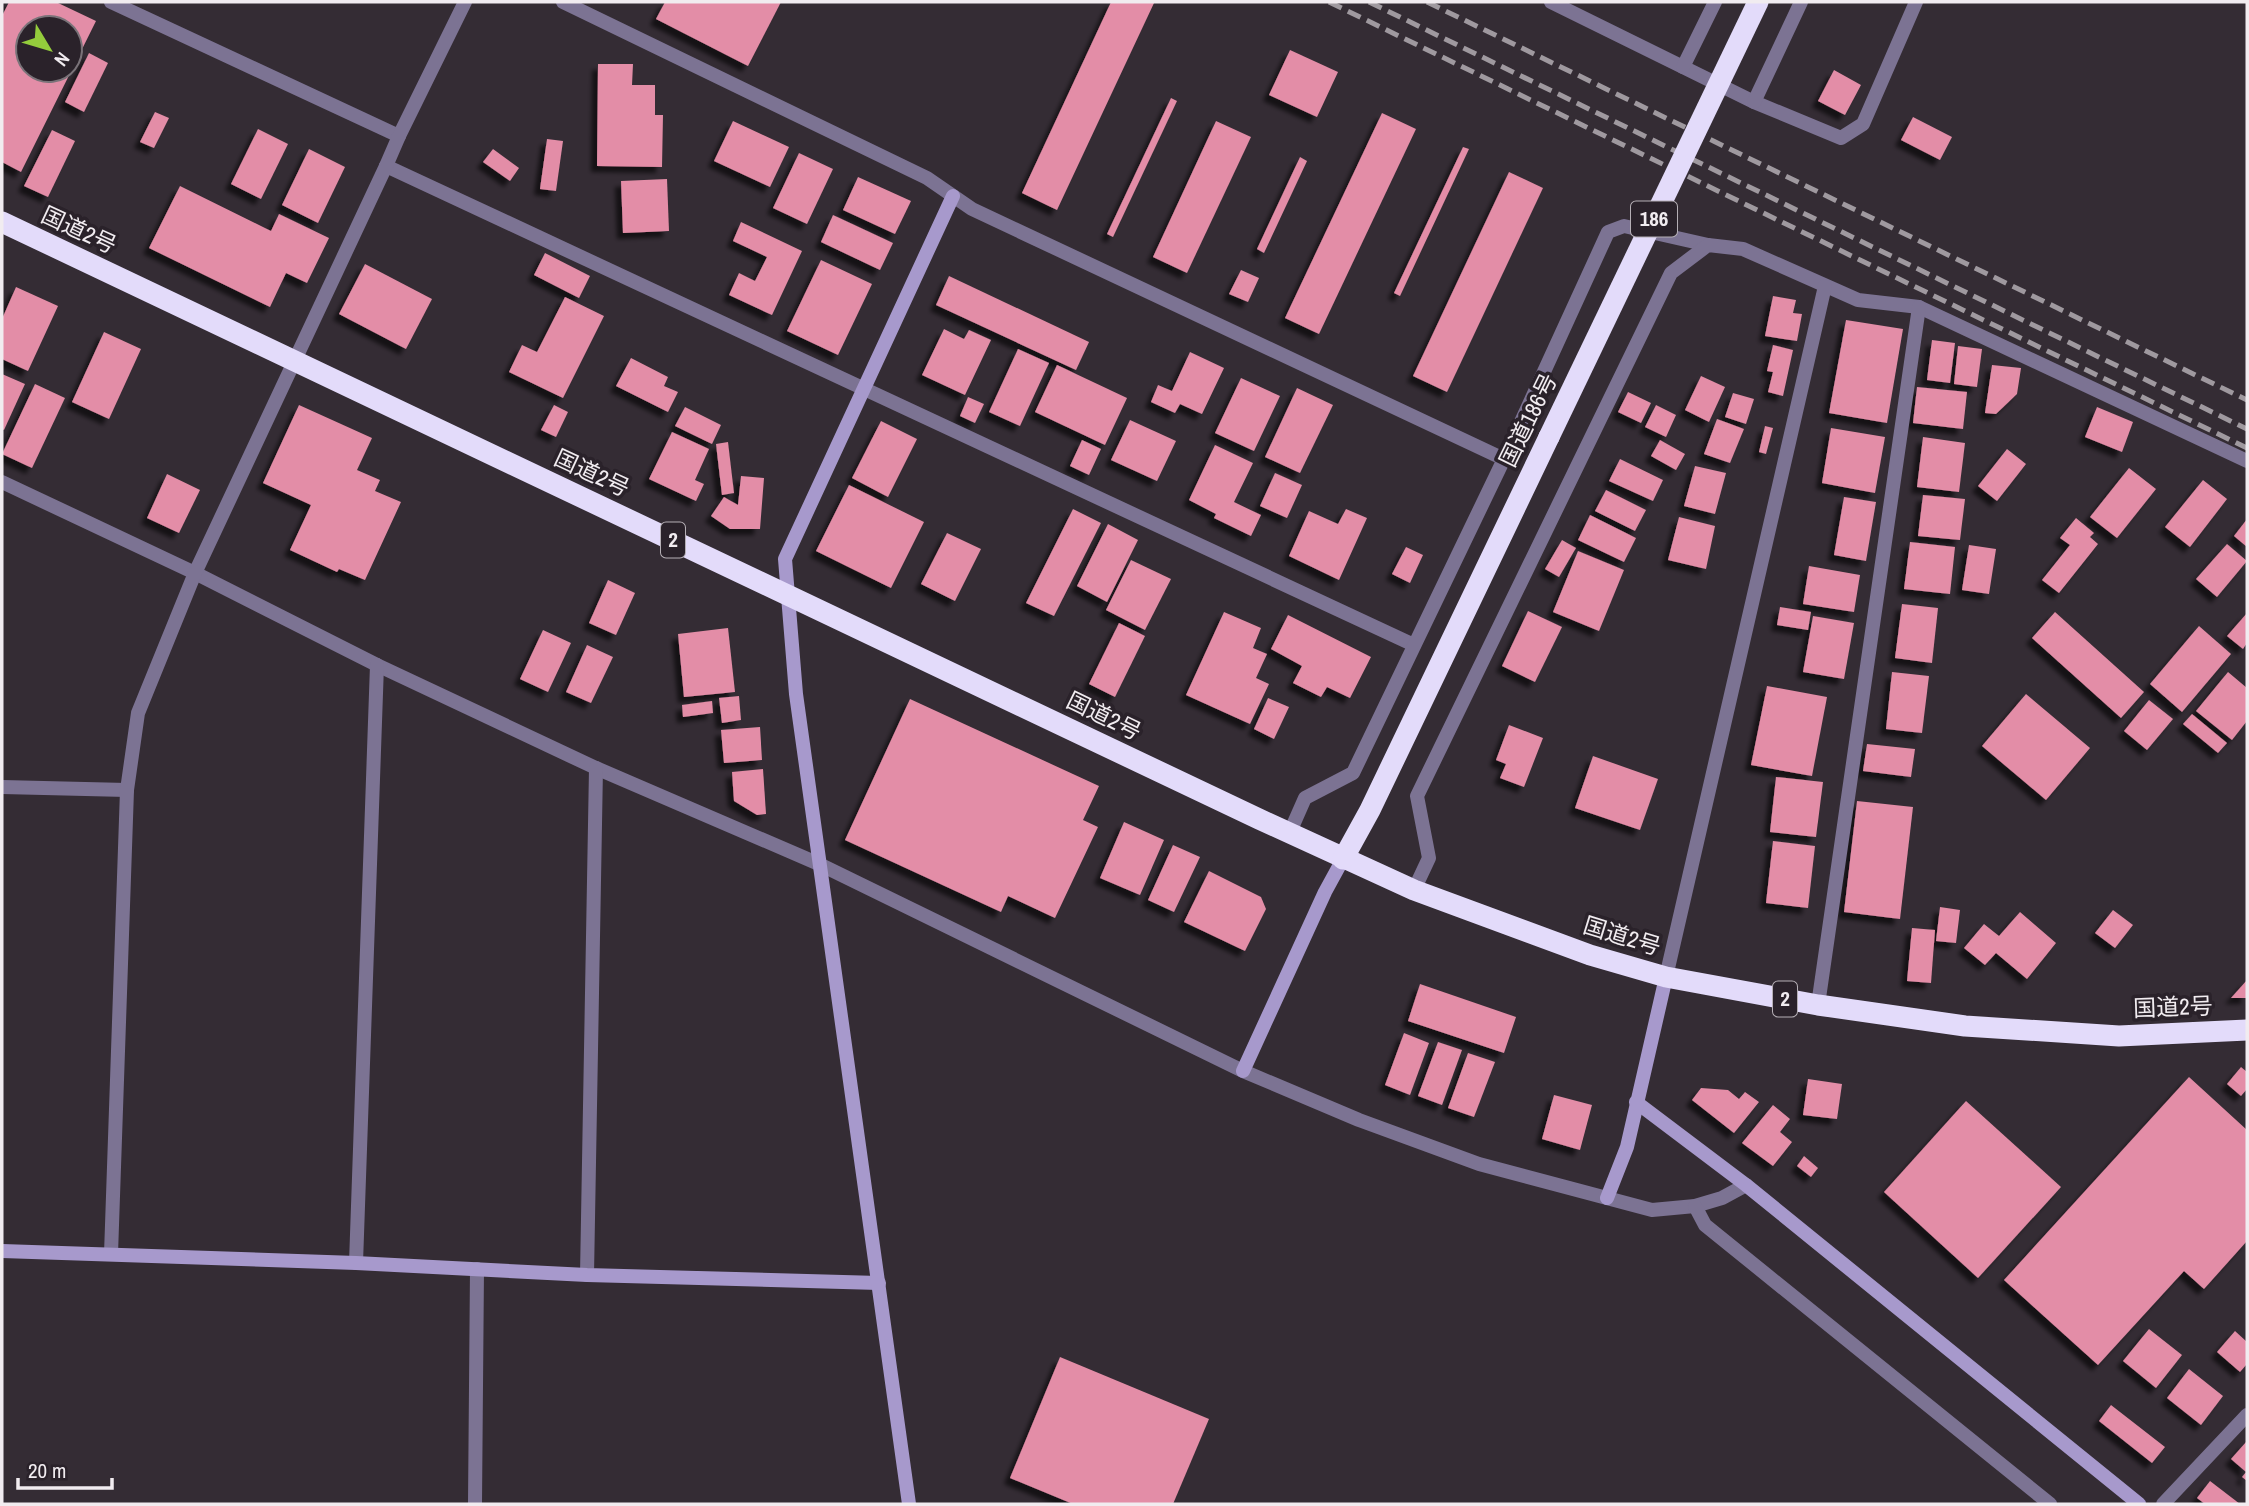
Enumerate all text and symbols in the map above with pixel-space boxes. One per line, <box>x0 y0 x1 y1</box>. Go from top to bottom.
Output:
north arrow <box>14 14 84 84</box>
text: N <box>49 47 76 72</box>
street label: 国道2号 <box>37 199 122 260</box>
road number: 186 <box>1631 202 1677 236</box>
street label: 国道186号 <box>1492 368 1564 472</box>
street label: 国道2号 <box>550 442 635 503</box>
road number: 2 <box>661 522 685 558</box>
street label: 国道2号 <box>1062 684 1147 747</box>
street label: 国道2号 <box>1580 909 1665 962</box>
road number: 2 <box>1773 982 1797 1016</box>
street label: 国道2号 <box>2133 990 2213 1023</box>
scale bar <box>18 1446 112 1490</box>
text: 20 m <box>28 1456 66 1485</box>

